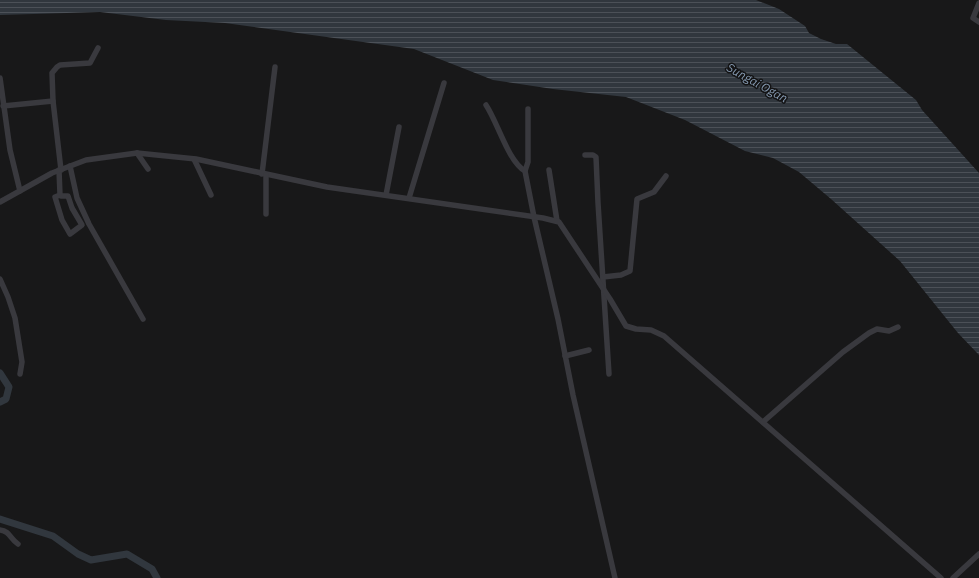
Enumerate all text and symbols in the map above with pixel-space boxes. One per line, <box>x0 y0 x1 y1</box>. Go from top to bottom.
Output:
water label: Sungai Ogan <box>724 60 791 106</box>

